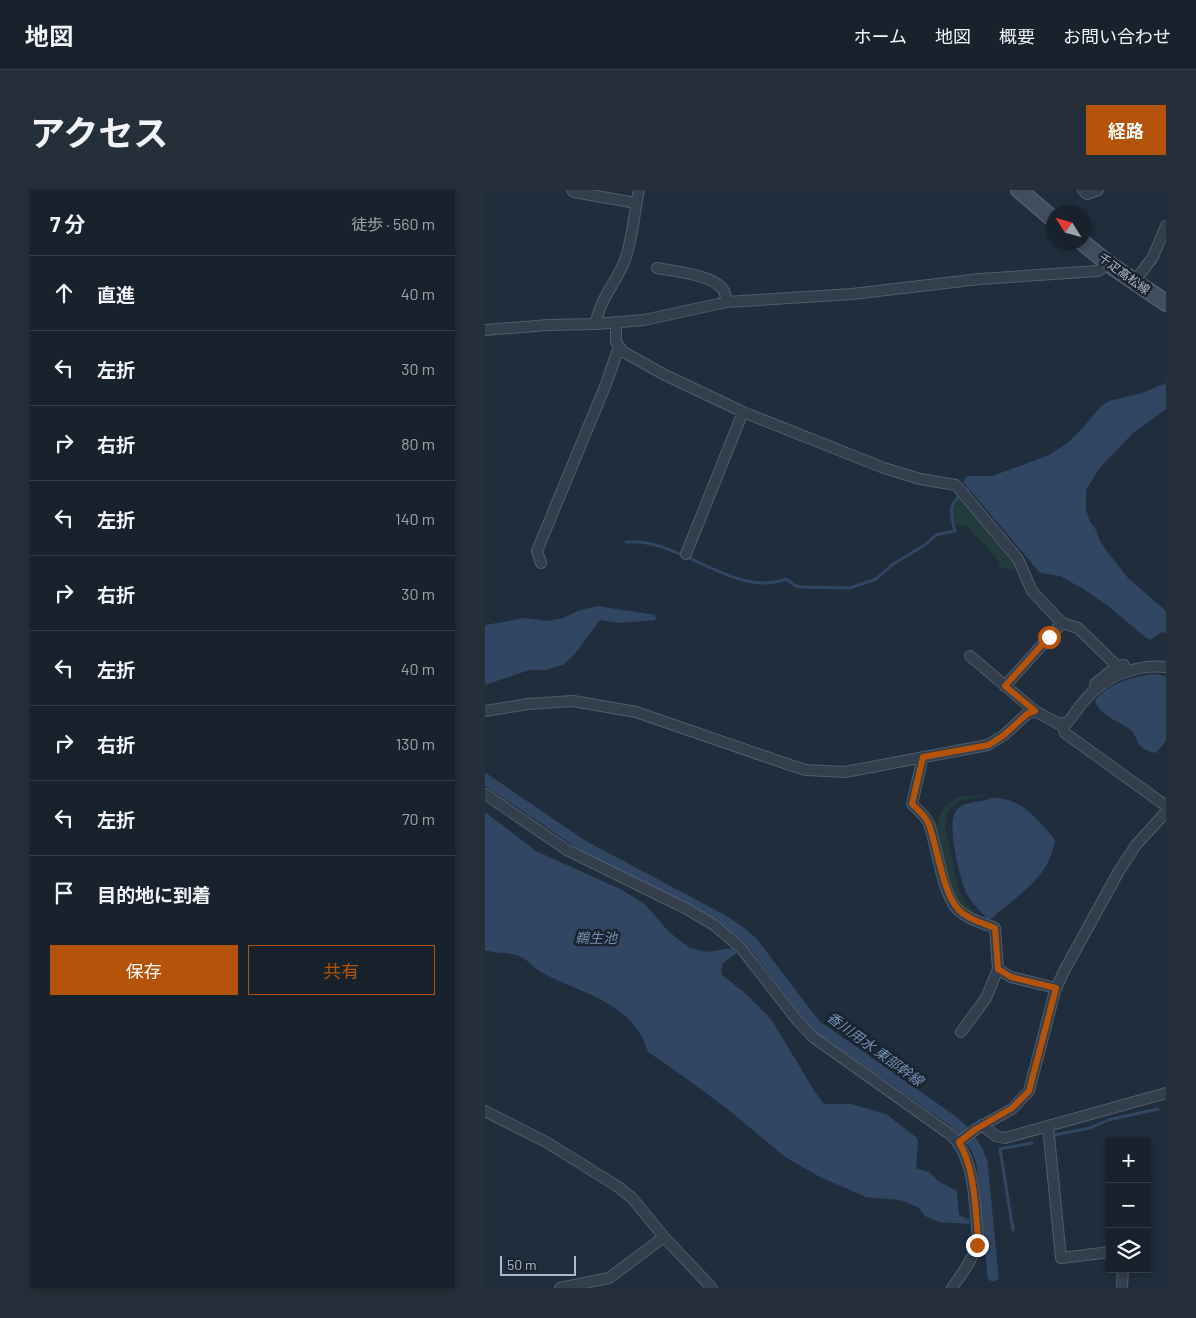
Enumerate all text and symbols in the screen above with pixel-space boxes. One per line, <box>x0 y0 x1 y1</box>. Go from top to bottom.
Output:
text: 地図 <box>25 21 73 50</box>
text: ホーム <box>854 25 907 47</box>
text: 地図 <box>935 25 971 47</box>
text: 概要 <box>999 25 1035 47</box>
text: お問い合わせ <box>1063 25 1171 47</box>
button: 経路 <box>1086 105 1166 155</box>
text: アクセス <box>30 111 168 153</box>
north arrow <box>1046 205 1091 250</box>
text: 7 分 <box>50 211 86 236</box>
text: 徒歩 · 560 m <box>351 214 435 233</box>
street label: 千疋高松線 <box>1096 250 1153 296</box>
icon: ahead <box>50 279 78 307</box>
text: 直進 <box>97 283 135 306</box>
text: 40 m <box>401 284 435 303</box>
icon: left <box>50 354 78 382</box>
text: 左折 <box>97 358 135 381</box>
text: 30 m <box>401 359 435 378</box>
icon: right <box>50 429 78 457</box>
text: 右折 <box>97 433 135 456</box>
text: 80 m <box>401 434 435 453</box>
icon: left <box>50 504 78 532</box>
text: 左折 <box>97 508 135 531</box>
text: 140 m <box>395 509 435 528</box>
icon: right <box>50 579 78 607</box>
text: 右折 <box>97 583 135 606</box>
text: 30 m <box>401 584 435 603</box>
route start <box>1038 626 1061 649</box>
icon: left <box>50 654 78 682</box>
text: 左折 <box>97 658 135 681</box>
text: 40 m <box>401 659 435 678</box>
icon: right <box>50 729 78 757</box>
text: 右折 <box>97 733 135 756</box>
text: 130 m <box>396 734 435 753</box>
icon: left <box>50 804 78 832</box>
text: 左折 <box>97 808 135 831</box>
text: 70 m <box>402 809 435 828</box>
icon: arrive <box>50 879 78 907</box>
text: 目的地に到着 <box>97 883 211 906</box>
water label: 鵜生池 <box>575 929 619 946</box>
button: 保存 <box>50 945 238 995</box>
button: 共有 <box>248 945 435 995</box>
water label: 香川用水 東部幹線 <box>824 1008 928 1090</box>
map controls <box>1106 1138 1151 1273</box>
button: + <box>1106 1138 1151 1183</box>
button: − <box>1106 1183 1151 1228</box>
button: layers <box>1106 1228 1151 1273</box>
route end <box>966 1234 989 1257</box>
scale bar <box>500 1253 576 1276</box>
text: 50 m <box>507 1256 536 1273</box>

